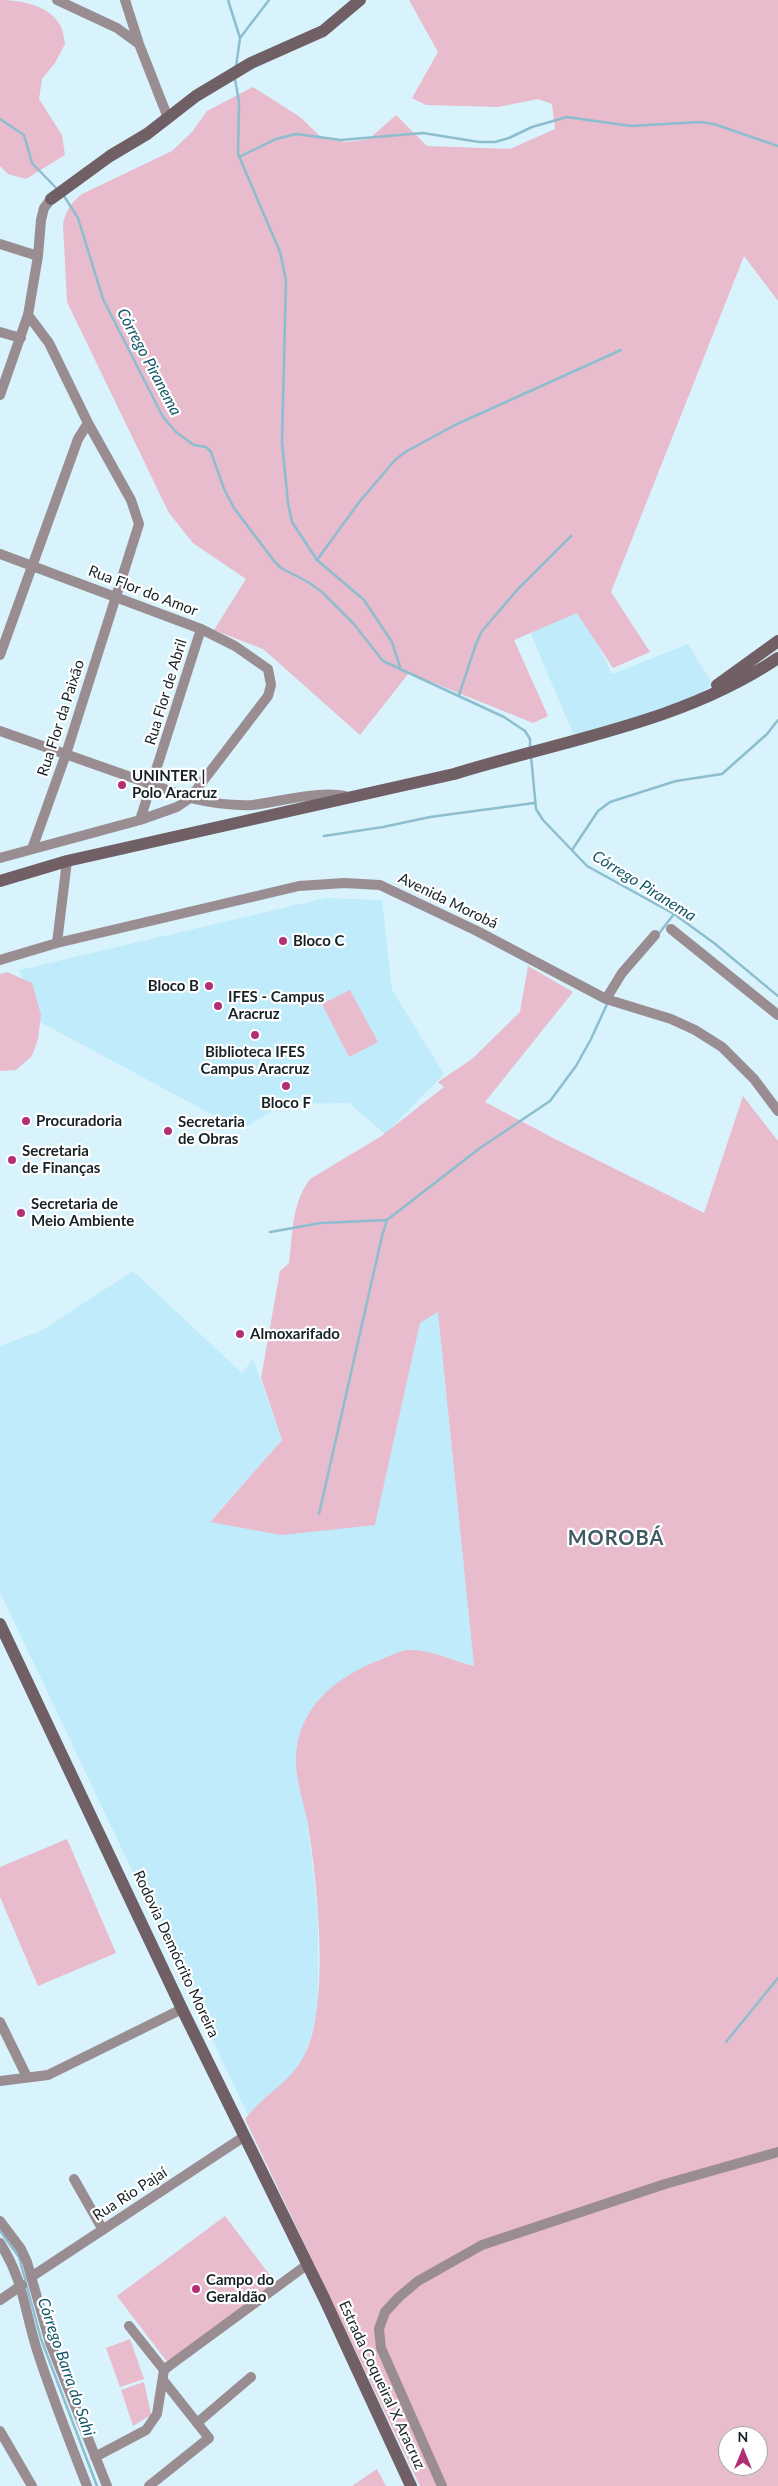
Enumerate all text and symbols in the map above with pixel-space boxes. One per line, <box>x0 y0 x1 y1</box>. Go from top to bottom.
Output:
water label: Córrego Piranema <box>113 305 185 419</box>
street label: Rua Flor do Amor <box>86 562 200 620</box>
street label: Rua Flor de Abril <box>141 637 191 747</box>
street label: Rua Flor da Paixão <box>34 657 88 779</box>
place label: UNINTER | Polo Aracruz <box>132 767 217 802</box>
marker: UNINTER | Polo Aracruz <box>116 779 128 791</box>
water label: Córrego Piranema <box>589 846 699 926</box>
street label: Avenida Morobá <box>395 869 501 933</box>
place label: Bloco C <box>293 932 344 950</box>
marker: Bloco C <box>277 935 289 947</box>
place label: Bloco B <box>148 977 199 995</box>
marker: Bloco B <box>203 980 215 992</box>
place label: IFES - Campus Aracruz <box>228 988 324 1023</box>
marker: IFES - Campus Aracruz <box>212 1000 224 1012</box>
marker: Biblioteca IFES Campus Aracruz <box>249 1029 261 1041</box>
place label: Biblioteca IFES Campus Aracruz <box>200 1043 310 1078</box>
marker: Bloco F <box>280 1080 292 1092</box>
place label: Bloco F <box>261 1094 311 1112</box>
place label: Procuradoria <box>36 1112 122 1130</box>
place label: Secretaria de Obras <box>178 1113 245 1148</box>
marker: Procuradoria <box>20 1115 32 1127</box>
marker: Secretaria de Obras <box>162 1125 174 1137</box>
place label: Secretaria de Finanças <box>22 1142 100 1177</box>
marker: Secretaria de Finanças <box>6 1154 18 1166</box>
place label: Secretaria de Meio Ambiente <box>31 1195 134 1230</box>
marker: Secretaria de Meio Ambiente <box>15 1207 27 1219</box>
place label: Almoxarifado <box>250 1325 340 1343</box>
marker: Almoxarifado <box>234 1328 246 1340</box>
district label: MOROBÁ <box>567 1527 665 1551</box>
street label: Rodovia Demócrito Moreira <box>129 1868 223 2040</box>
street label: Rua Rio Pajaí <box>90 2163 170 2225</box>
place label: Campo do Geraldão <box>206 2271 274 2306</box>
marker: Campo do Geraldão <box>190 2283 202 2295</box>
water label: Córrego Barra do Sahi <box>33 2295 99 2439</box>
street label: Estrada Coqueiral X Aracruz <box>335 2298 429 2472</box>
north arrow <box>718 2426 768 2476</box>
text: N <box>738 2428 748 2445</box>

